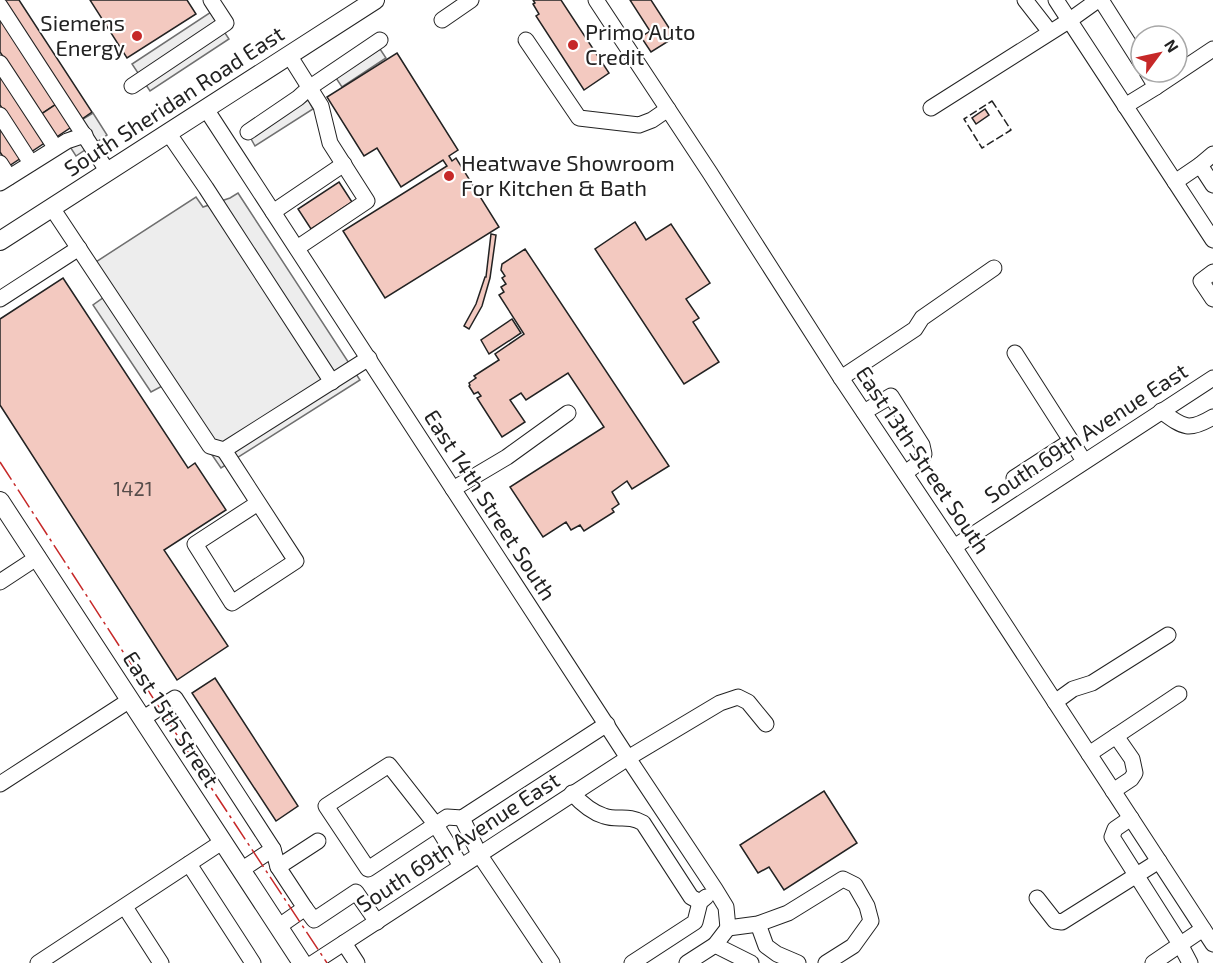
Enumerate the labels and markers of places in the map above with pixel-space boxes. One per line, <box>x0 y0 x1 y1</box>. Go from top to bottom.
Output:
place label: Siemens Energy <box>40 9 125 60</box>
place label: Primo Auto Credit <box>585 18 696 69</box>
marker: Siemens Energy <box>130 29 144 43</box>
marker: Primo Auto Credit <box>566 38 580 52</box>
place label: Heatwave Showroom For Kitchen & Bath <box>461 149 675 200</box>
marker: Heatwave Showroom For Kitchen & Bath <box>442 169 456 183</box>

